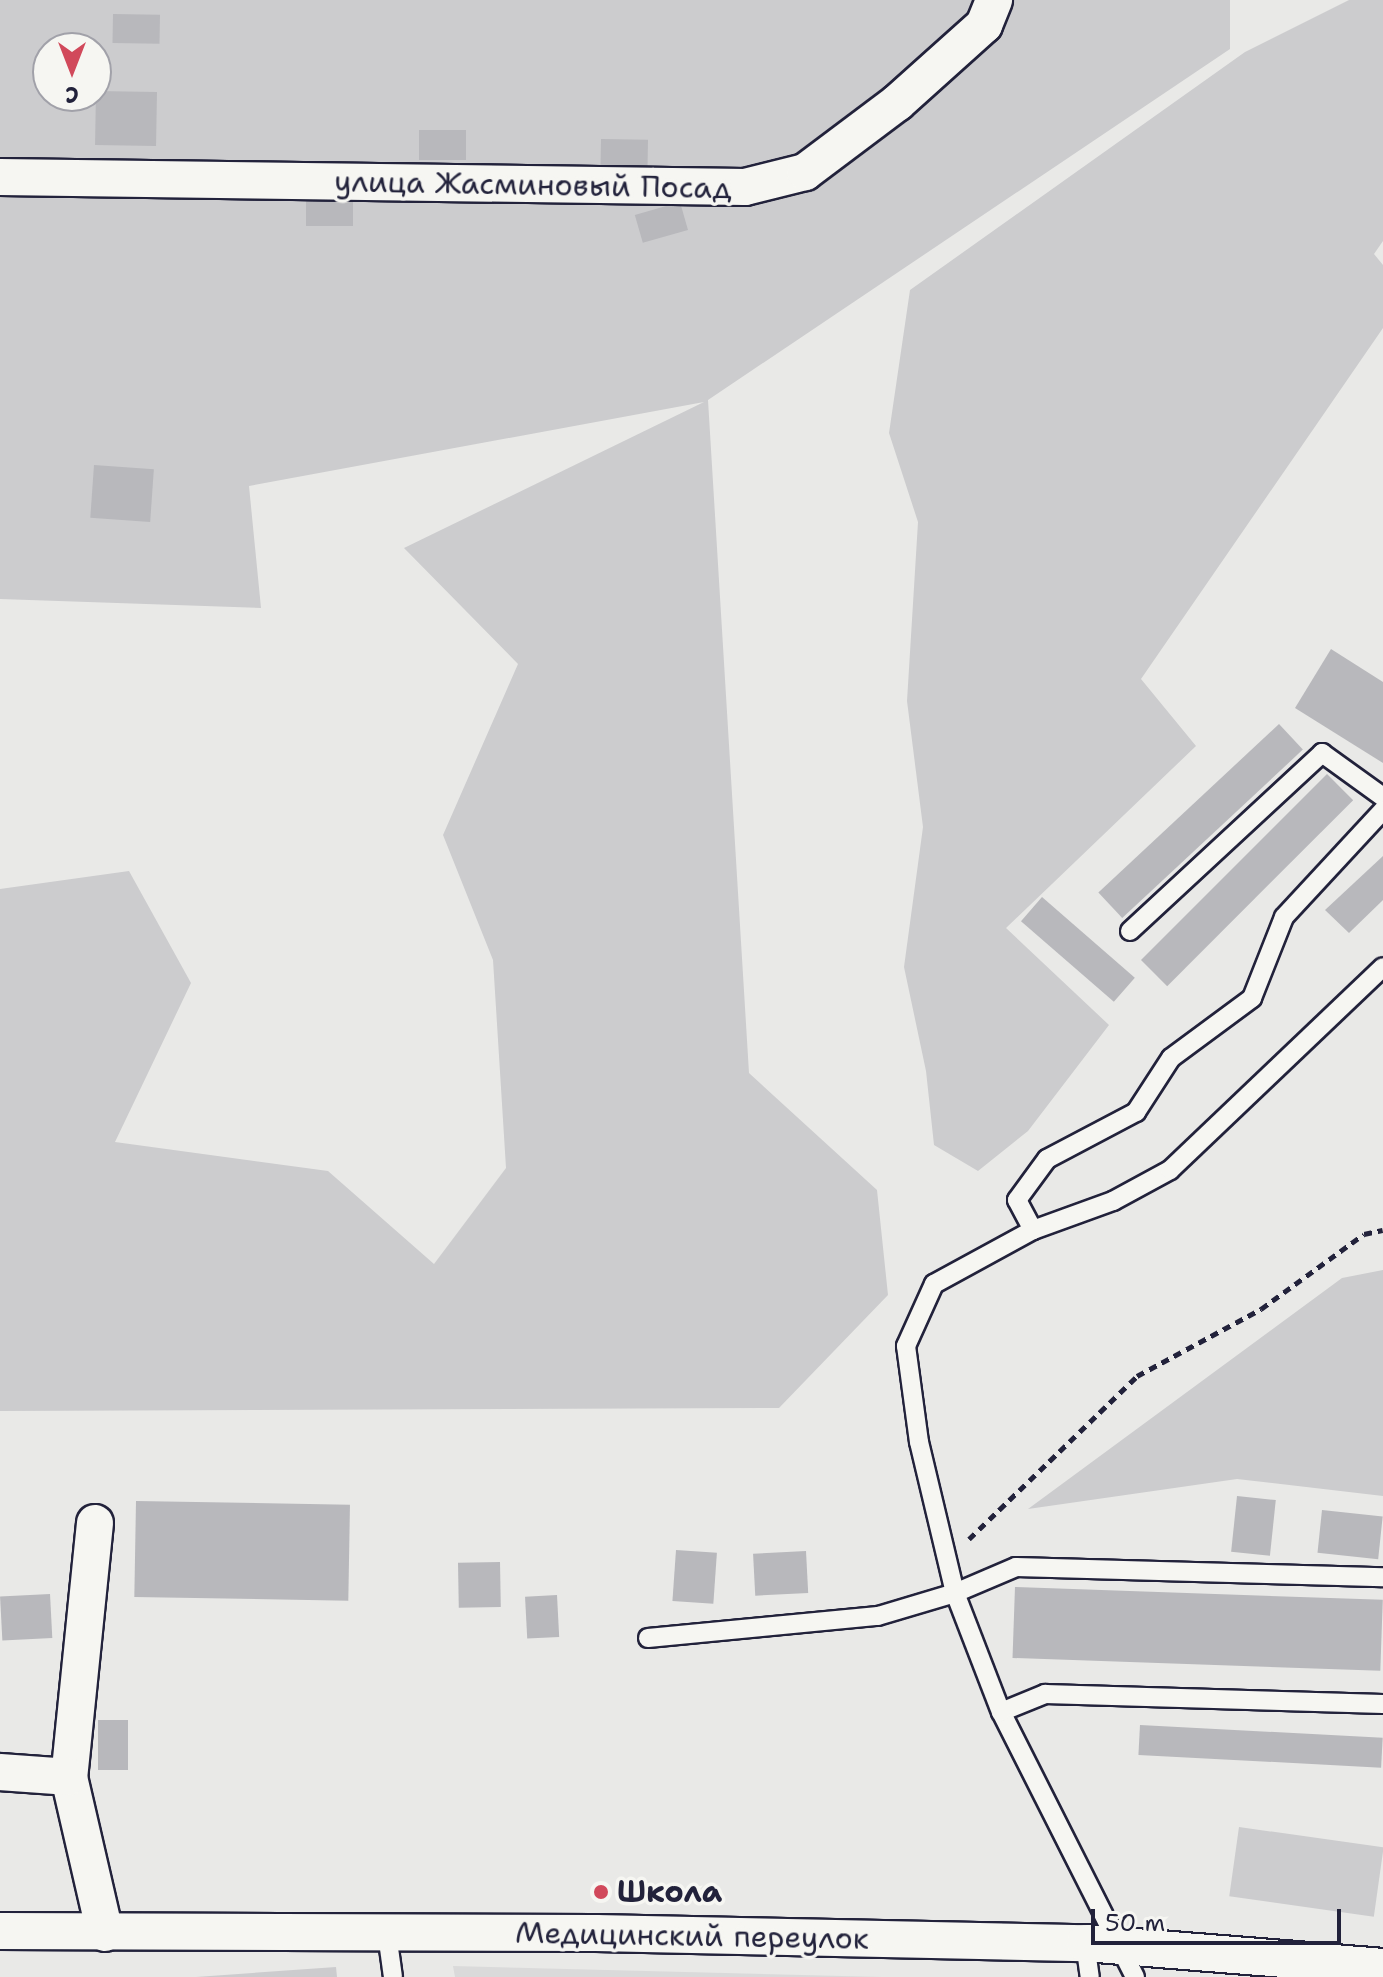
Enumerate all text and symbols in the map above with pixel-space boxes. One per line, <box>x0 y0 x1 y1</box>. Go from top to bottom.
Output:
north arrow <box>32 32 112 112</box>
text: С <box>65 80 79 109</box>
street label: улица Жасминовый Посад <box>334 164 732 206</box>
place label: Школа <box>617 1874 722 1910</box>
marker: Школа <box>592 1883 610 1901</box>
scale bar <box>1095 1893 1345 1943</box>
text: 50 m <box>1105 1907 1165 1939</box>
street label: Медицинский переулок <box>515 1915 869 1957</box>

